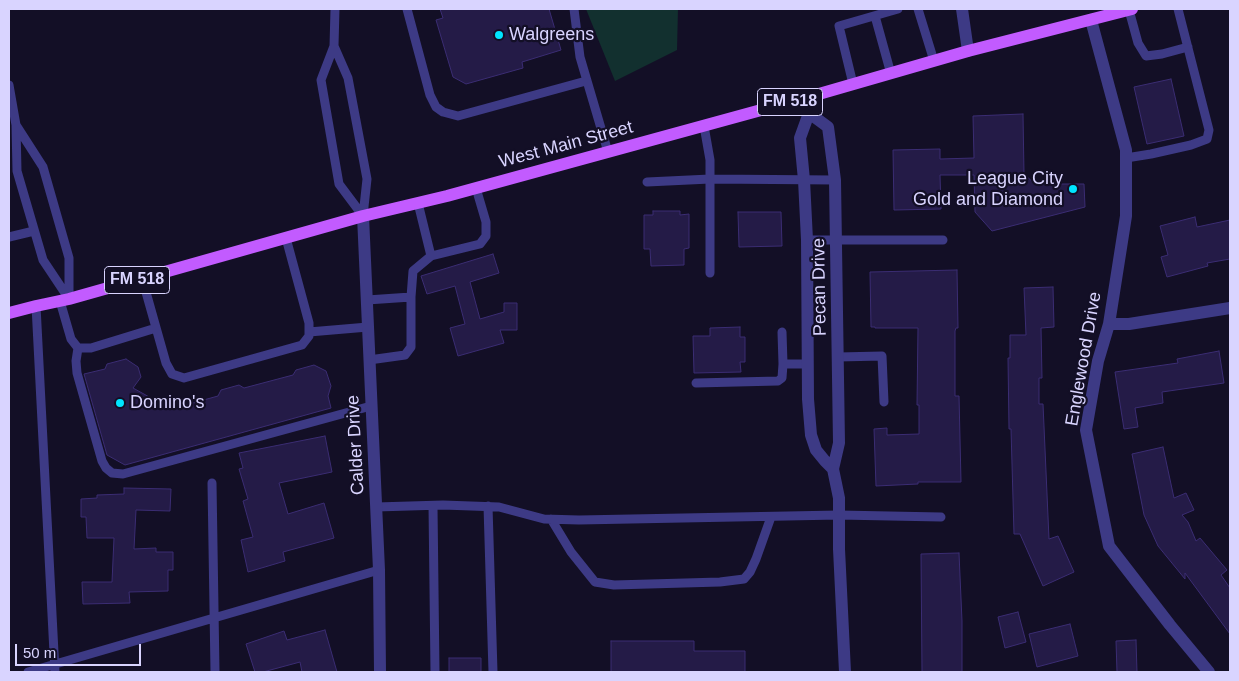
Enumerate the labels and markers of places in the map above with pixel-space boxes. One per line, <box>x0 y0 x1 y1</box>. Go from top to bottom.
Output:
place label: Walgreens <box>509 24 594 46</box>
marker: Walgreens <box>493 29 505 41</box>
place label: League City Gold and Diamond <box>913 168 1063 210</box>
marker: League City Gold and Diamond <box>1067 183 1079 195</box>
place label: Domino's <box>130 392 204 414</box>
marker: Domino's <box>114 397 126 409</box>

